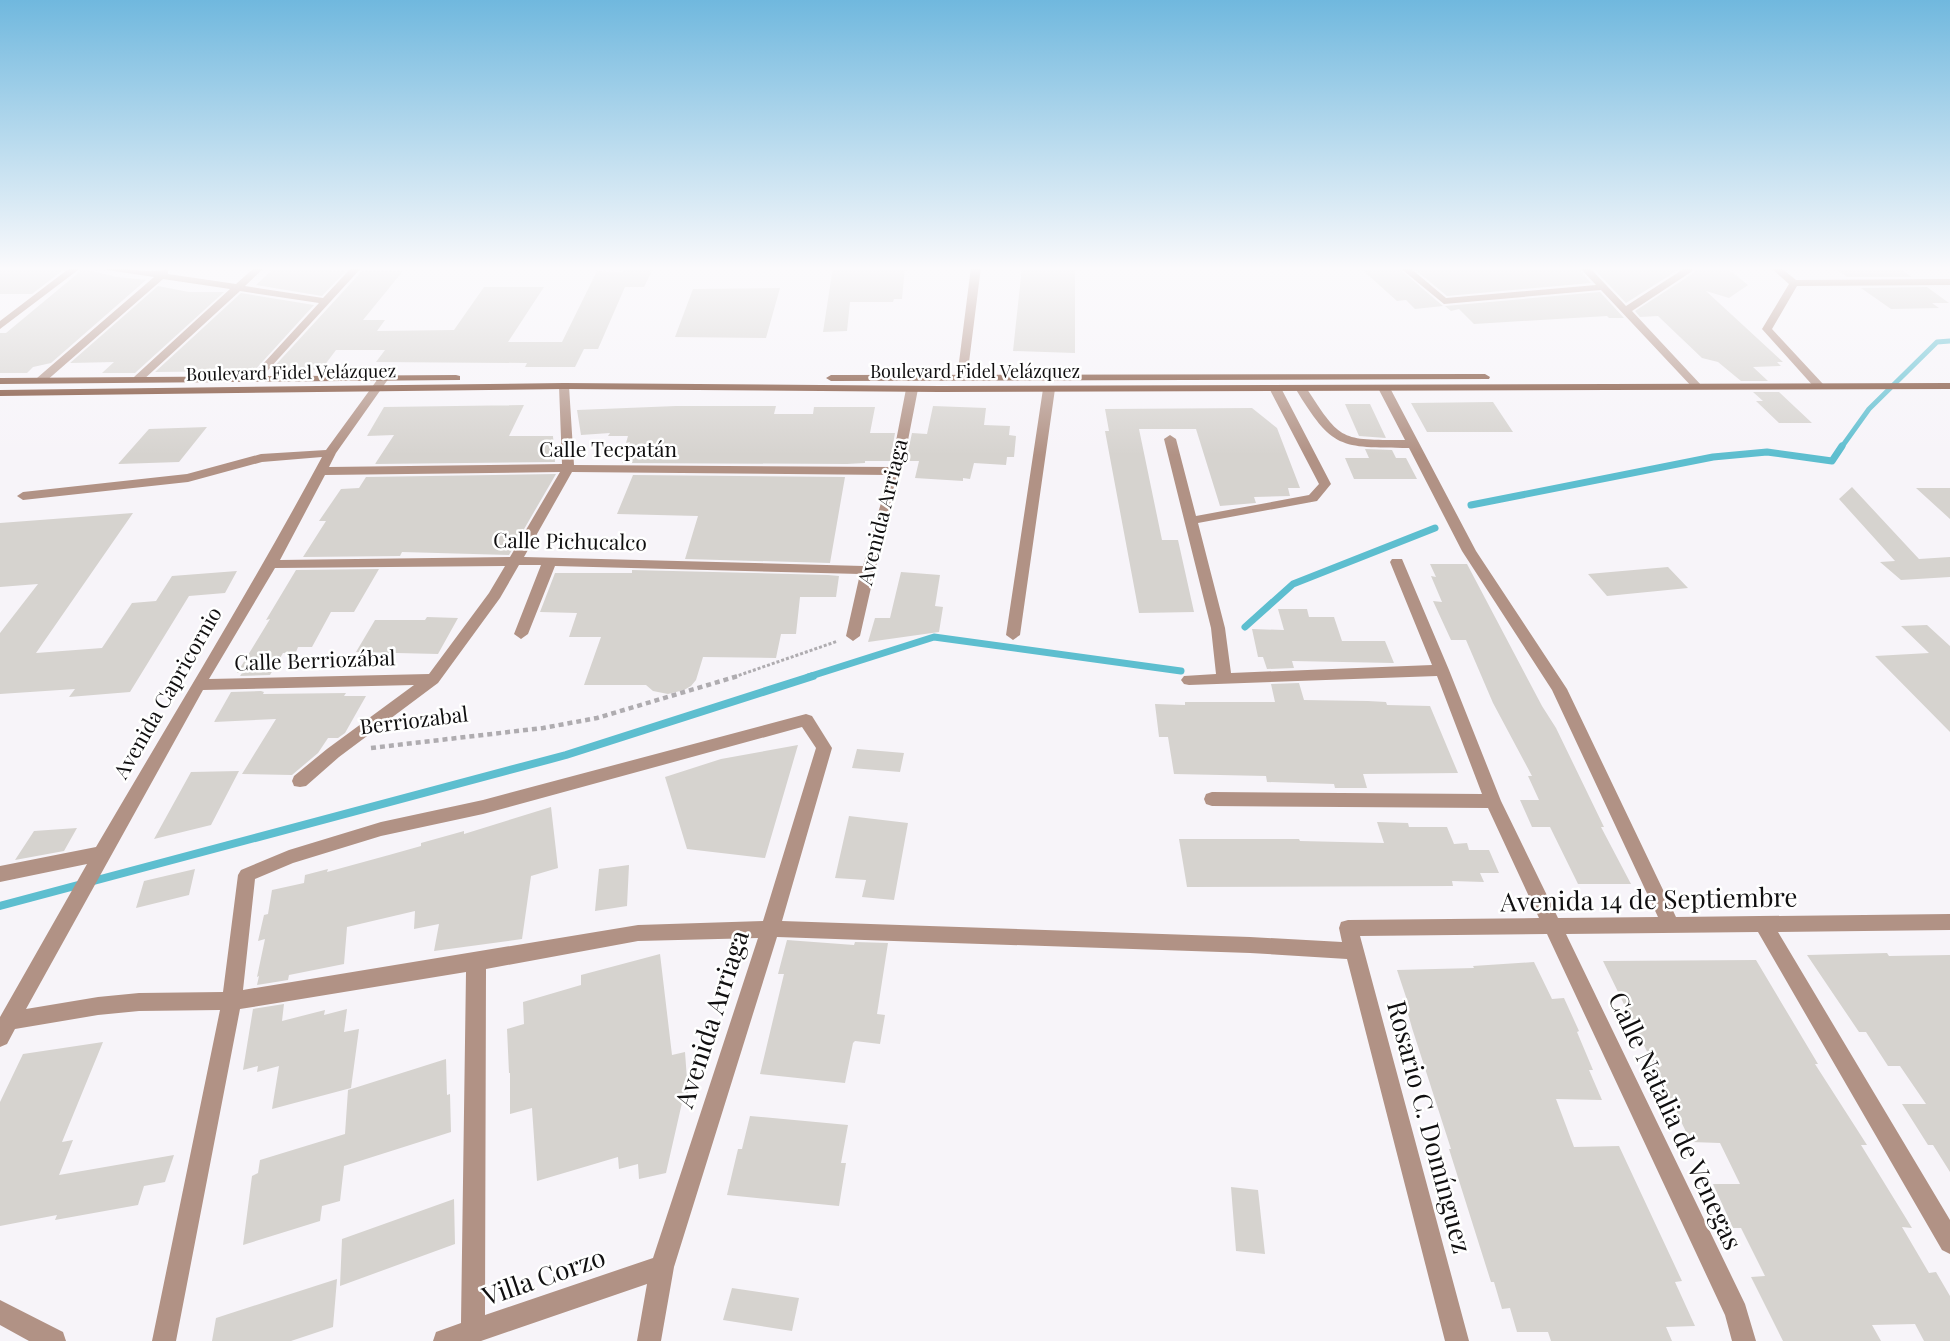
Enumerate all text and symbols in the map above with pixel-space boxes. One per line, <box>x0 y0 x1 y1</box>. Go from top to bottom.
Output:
street label: Boulevard Fidel Velázquez <box>186 358 396 386</box>
street label: Boulevard Fidel Velázquez <box>870 359 1080 383</box>
street label: Calle Tecpatán <box>539 434 678 462</box>
street label: Avenida Arriaga <box>849 435 913 588</box>
street label: Calle Pichucalco <box>493 525 647 555</box>
street label: Avenida Capricornio <box>105 601 227 784</box>
street label: Calle Berriozábal <box>234 642 396 676</box>
street label: Berriozabal <box>358 698 469 740</box>
street label: Avenida 14 de Septiembre <box>1499 878 1798 919</box>
street label: Avenida Arriaga <box>665 925 756 1113</box>
street label: Calle Natalia de Venegas <box>1601 986 1752 1255</box>
street label: Rosario C. Domínguez <box>1380 997 1481 1257</box>
street label: Villa Corzo <box>477 1238 610 1313</box>

